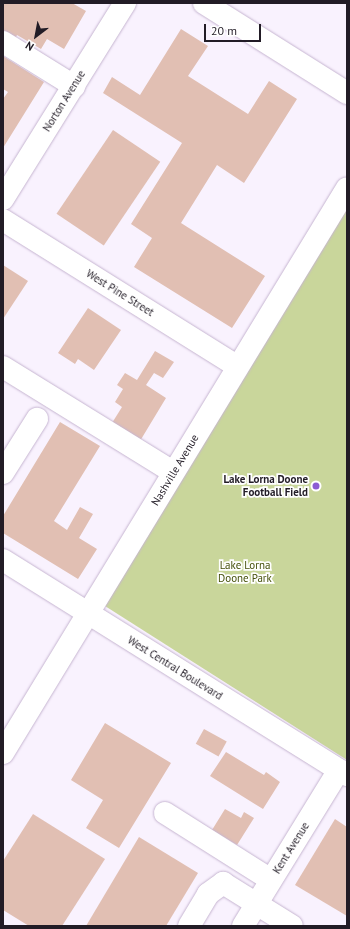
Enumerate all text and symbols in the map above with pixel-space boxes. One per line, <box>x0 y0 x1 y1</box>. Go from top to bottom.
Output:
north arrow <box>16 16 56 56</box>
scale bar <box>206 16 263 42</box>
text: 20 m <box>211 23 237 38</box>
text: N <box>23 38 36 54</box>
street label: Norton Avenue <box>40 68 88 134</box>
street label: West Pine Street <box>84 267 156 319</box>
street label: Nashville Avenue <box>148 432 202 508</box>
place label: Lake Lorna Doone Football Field <box>223 473 308 499</box>
marker: Lake Lorna Doone Football Field <box>311 481 321 491</box>
park label: Lake Lorna Doone Park <box>218 559 272 585</box>
street label: West Central Boulevard <box>125 633 225 703</box>
street label: Kent Avenue <box>270 820 312 876</box>

